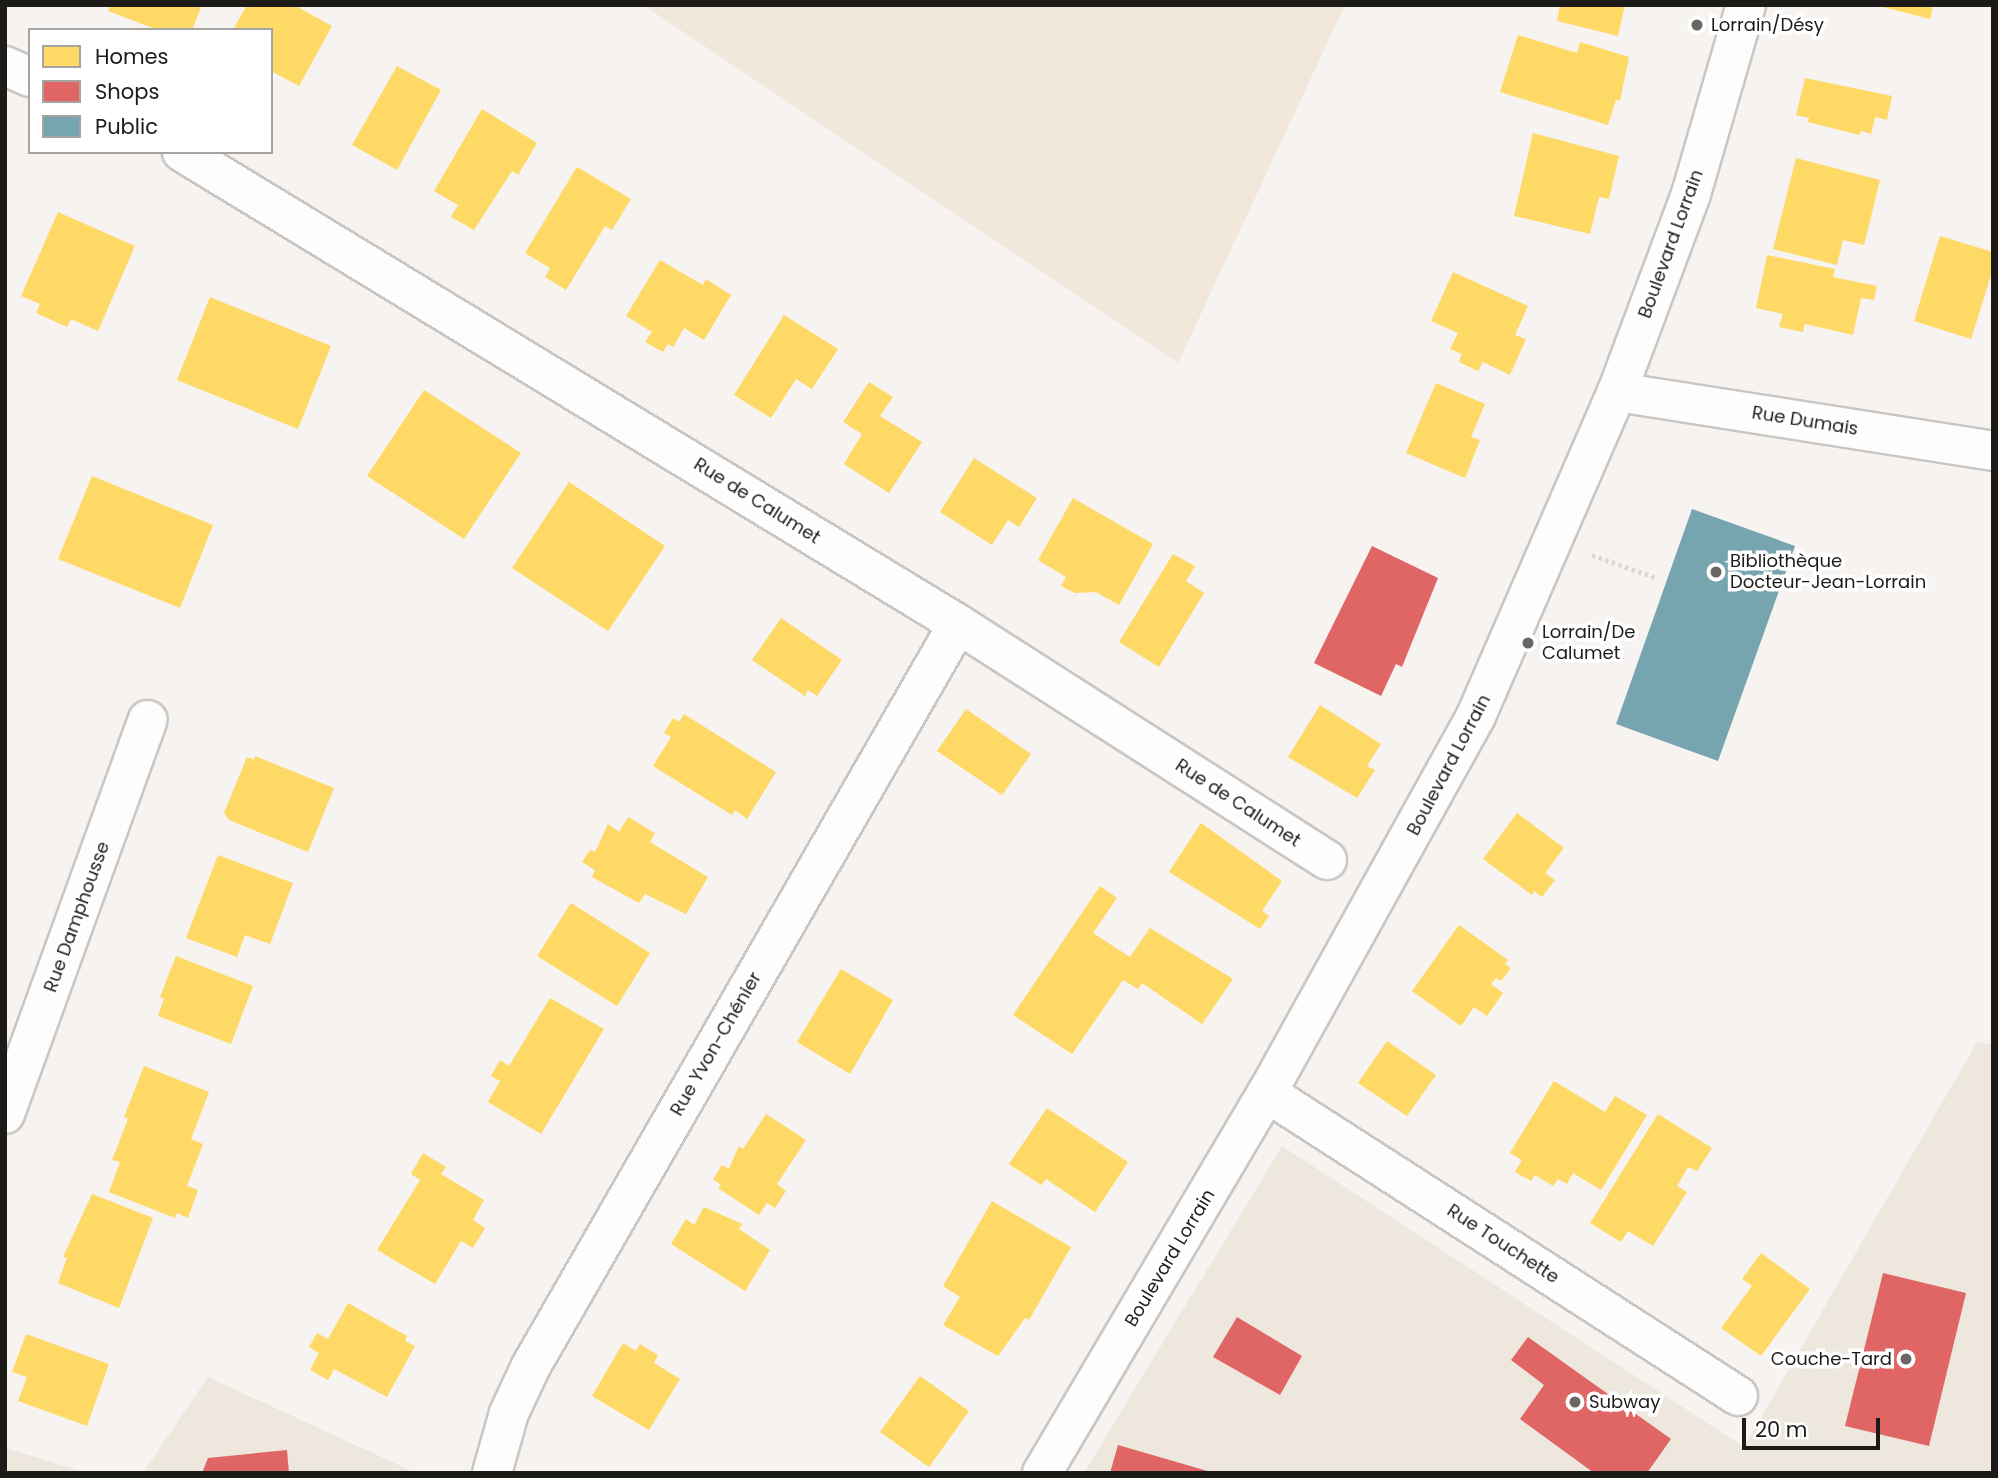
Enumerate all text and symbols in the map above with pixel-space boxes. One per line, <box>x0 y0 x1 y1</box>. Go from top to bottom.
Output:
place label: Lorrain/Désy <box>1711 14 1824 36</box>
marker: Lorrain/Désy <box>1689 17 1705 33</box>
legend <box>28 28 273 154</box>
text: Homes <box>95 42 169 71</box>
text: Shops <box>95 77 159 106</box>
text: Public <box>95 112 158 141</box>
street label: Boulevard Lorrain <box>1634 167 1708 321</box>
street label: Rue Dumais <box>1750 402 1860 440</box>
street label: Rue de Calumet <box>690 453 824 549</box>
place label: Bibliothèque Docteur-Jean-Lorrain <box>1730 551 1926 594</box>
marker: Bibliothèque Docteur-Jean-Lorrain <box>1708 564 1724 580</box>
place label: Lorrain/De Calumet <box>1542 622 1635 664</box>
marker: Lorrain/De Calumet <box>1520 635 1536 651</box>
street label: Boulevard Lorrain <box>1403 691 1495 839</box>
street label: Rue de Calumet <box>1171 755 1305 851</box>
street label: Rue Damphousse <box>40 839 114 995</box>
street label: Rue Yvon-Chénier <box>666 968 766 1120</box>
street label: Boulevard Lorrain <box>1120 1185 1220 1331</box>
street label: Rue Touchette <box>1443 1200 1563 1288</box>
place label: Couche-Tard <box>1771 1348 1892 1370</box>
marker: Couche-Tard <box>1898 1351 1914 1367</box>
place label: Subway <box>1589 1391 1660 1413</box>
marker: Subway <box>1567 1394 1583 1410</box>
scale bar <box>1746 1404 1884 1448</box>
text: 20 m <box>1755 1415 1808 1444</box>

